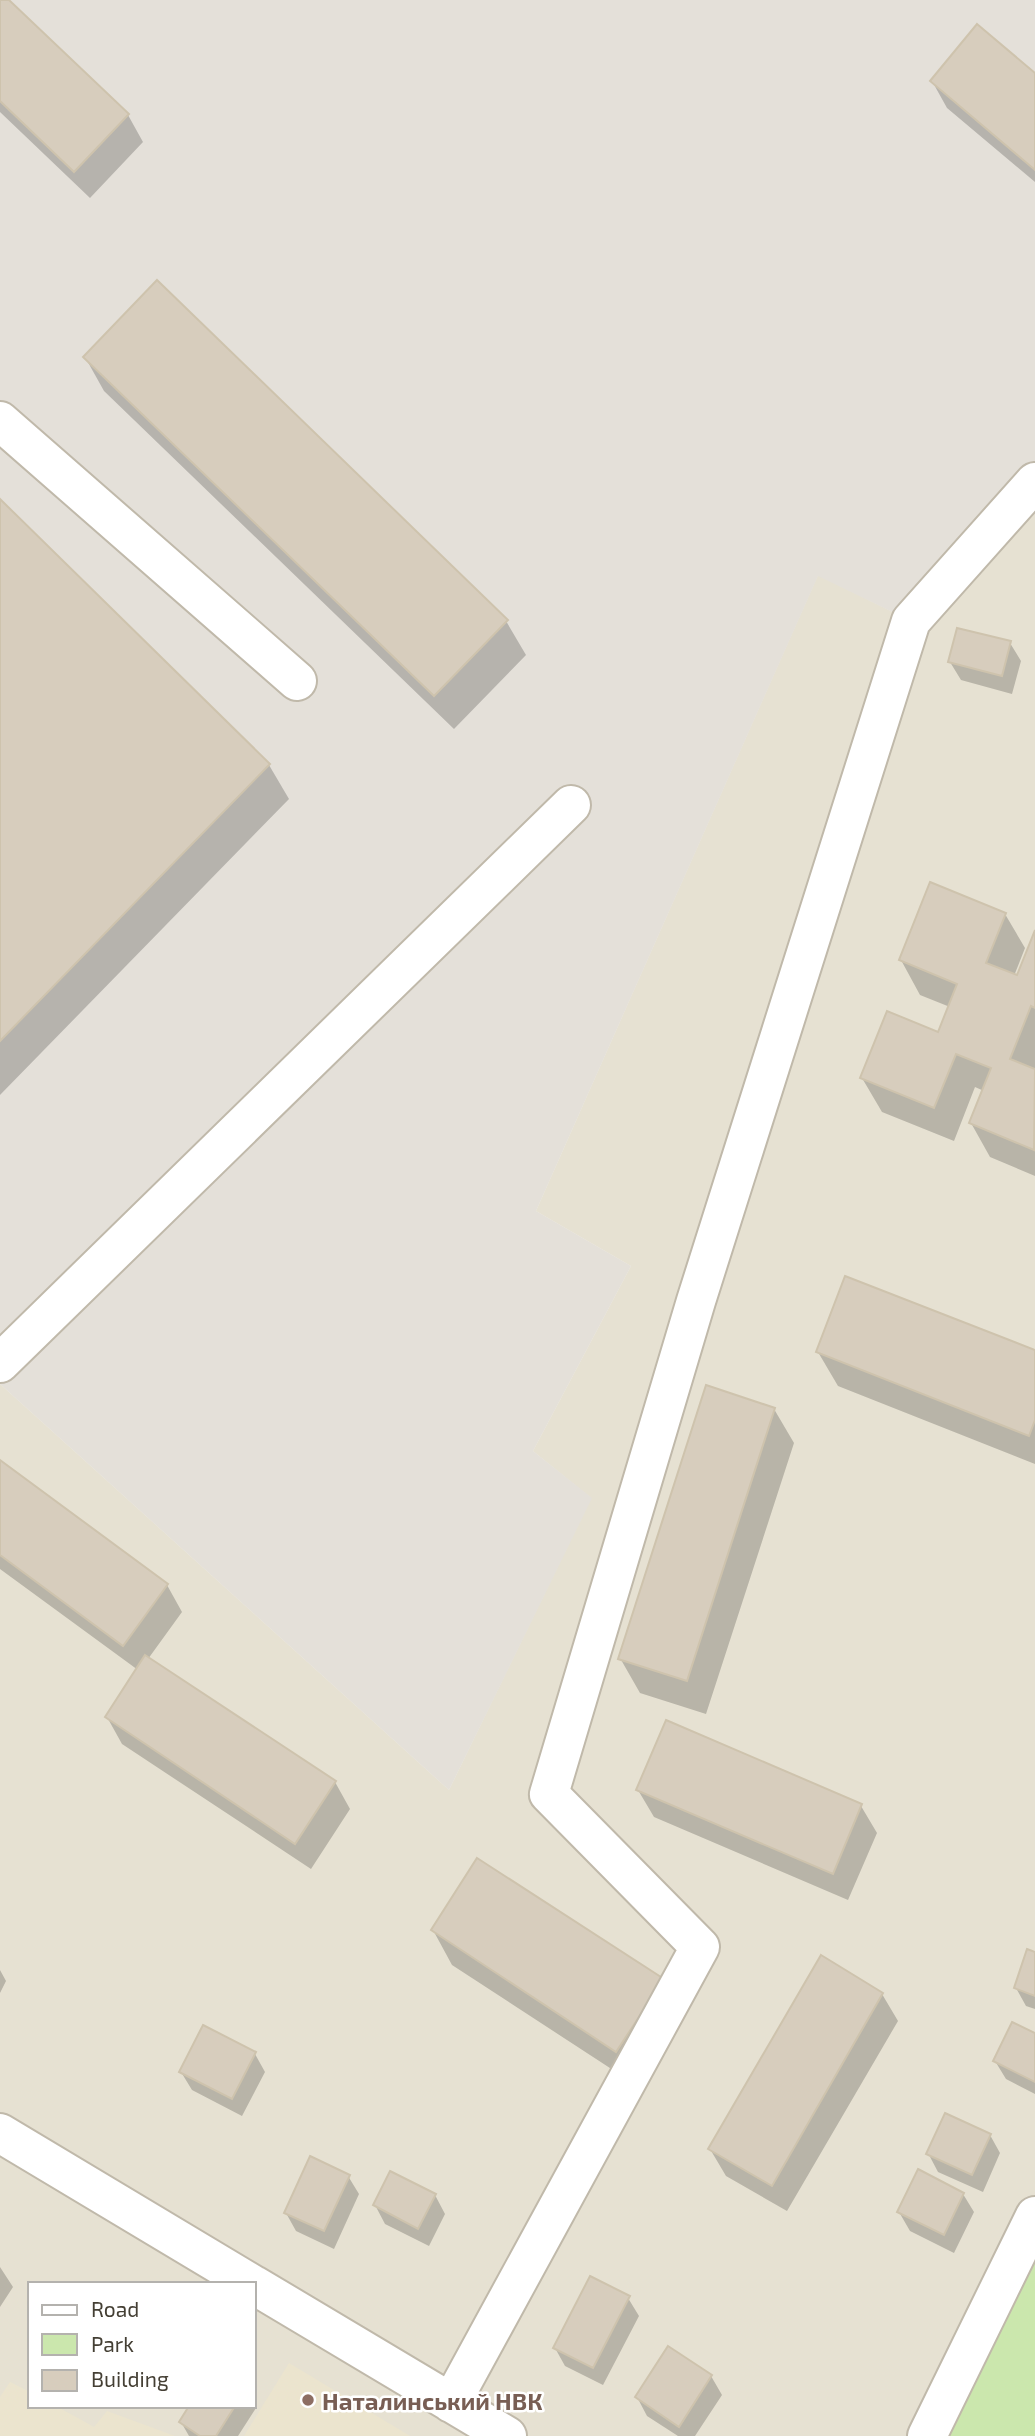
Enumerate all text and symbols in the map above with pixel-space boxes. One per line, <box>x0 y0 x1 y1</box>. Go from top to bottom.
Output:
legend <box>28 2282 256 2408</box>
text: Road <box>91 2296 139 2321</box>
text: Park <box>91 2331 134 2356</box>
text: Building <box>91 2366 169 2391</box>
place label: Наталинський НВК <box>322 2386 543 2415</box>
marker: Наталинський НВК <box>300 2392 316 2408</box>

